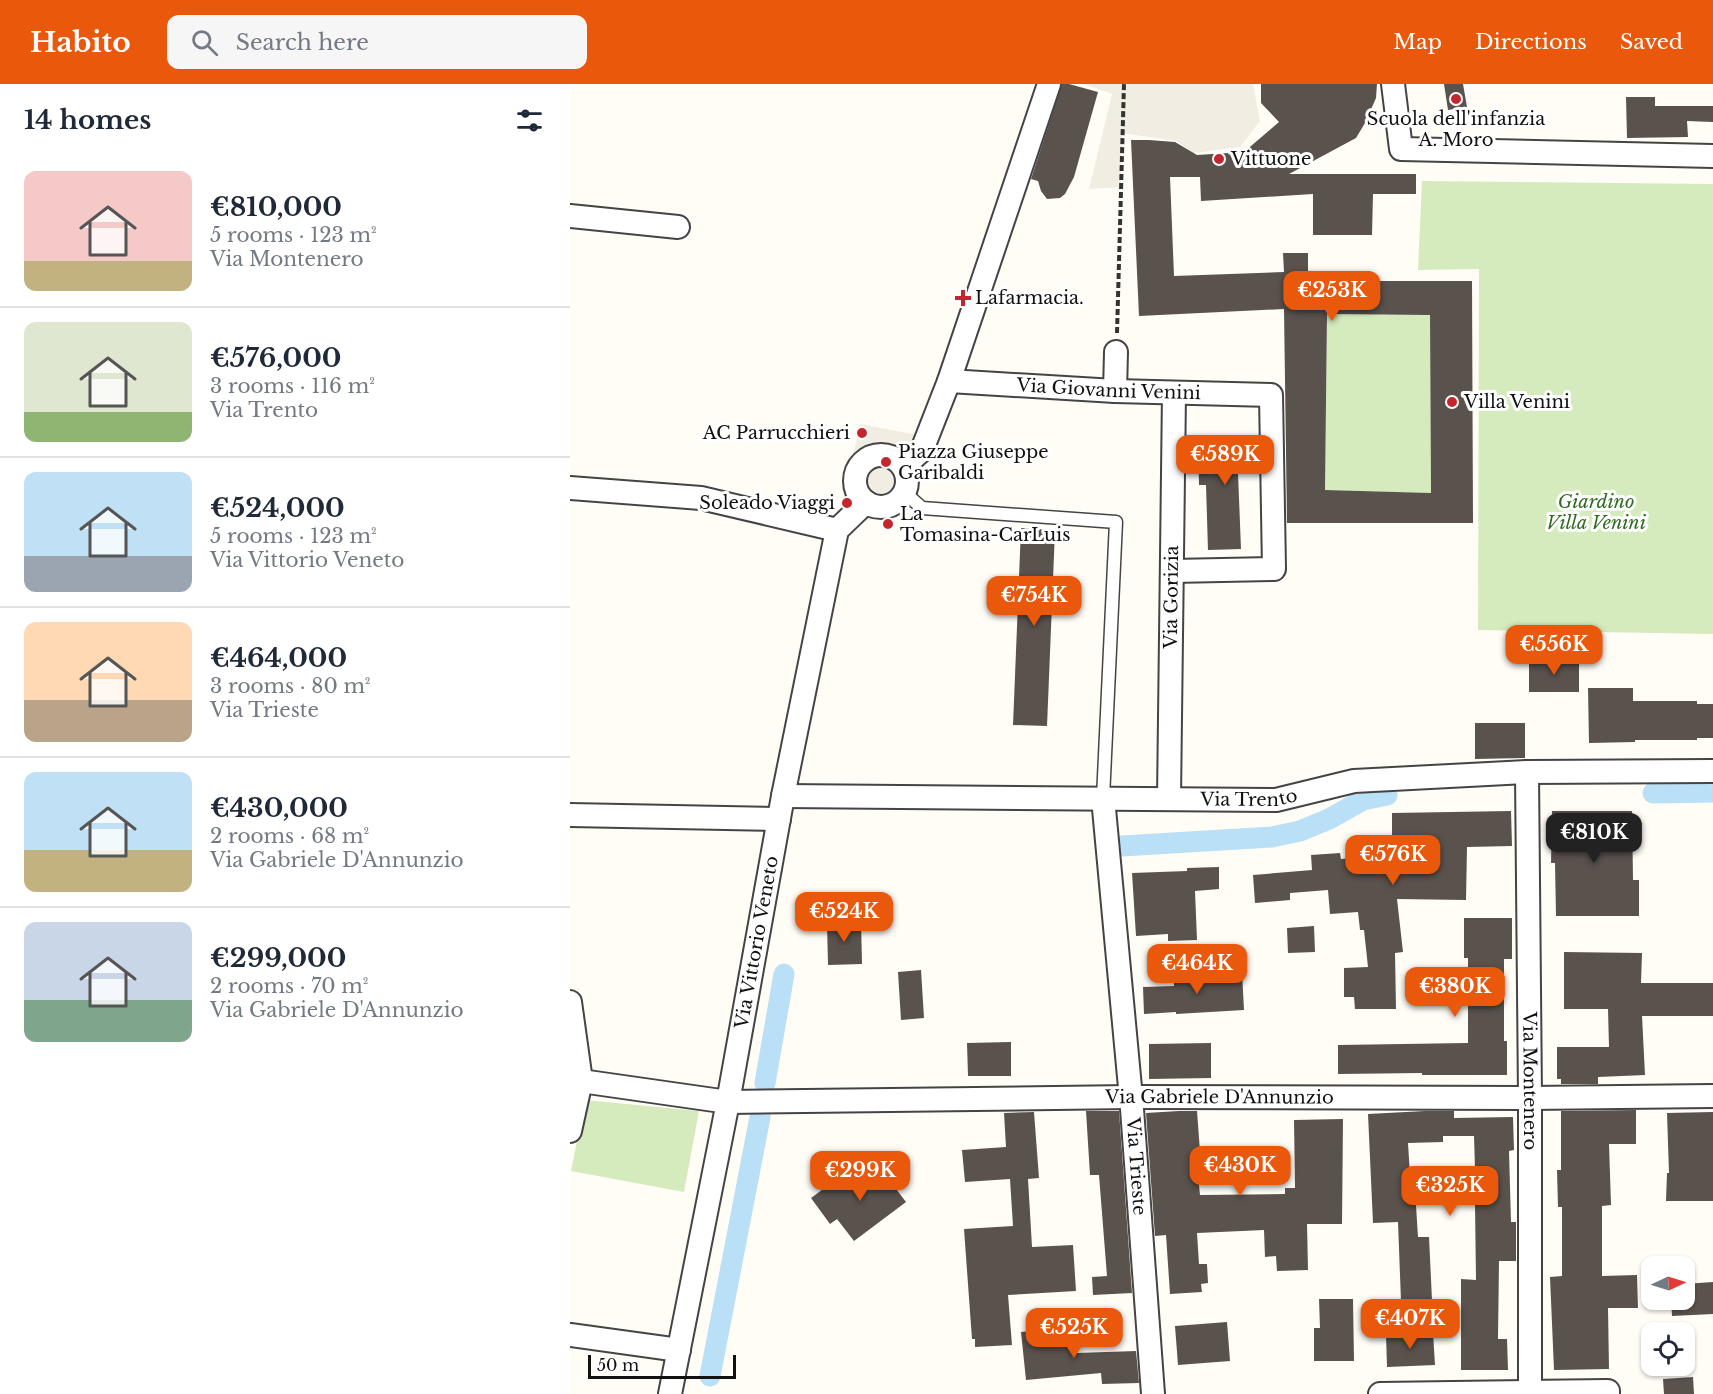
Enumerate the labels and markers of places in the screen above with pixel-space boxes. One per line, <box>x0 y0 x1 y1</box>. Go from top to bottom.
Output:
marker: Scuola dell'infanzia A. Moro <box>1449 92 1463 106</box>
place label: Scuola dell'infanzia A. Moro <box>1367 108 1545 151</box>
place label: Vittuone <box>1230 148 1311 170</box>
marker: Vittuone <box>1212 152 1226 166</box>
pin: €253K <box>1290 271 1374 322</box>
place label: Lafarmacia. <box>975 287 1084 309</box>
marker: Lafarmacia. <box>956 291 970 305</box>
place label: Villa Venini <box>1463 391 1570 413</box>
marker: Villa Venini <box>1445 395 1459 409</box>
place label: AC Parrucchieri <box>702 422 850 444</box>
marker: AC Parrucchieri <box>855 426 869 440</box>
pin: €589K <box>1183 435 1267 486</box>
place label: Piazza Giuseppe Garibaldi <box>898 441 1049 484</box>
marker: Piazza Giuseppe Garibaldi <box>879 455 893 469</box>
place label: Soleado Viaggi <box>699 492 835 514</box>
marker: Soleado Viaggi <box>840 496 854 510</box>
place label: La Tomasina-CarLuis <box>900 503 1070 546</box>
marker: La Tomasina-CarLuis <box>881 517 895 531</box>
pin: €754K <box>992 576 1076 627</box>
pin: €556K <box>1512 625 1596 676</box>
pin: €810K <box>1552 813 1636 864</box>
pin: €576K <box>1351 835 1435 886</box>
pin: €524K <box>802 892 886 943</box>
pin: €464K <box>1155 944 1239 995</box>
pin: €380K <box>1413 967 1497 1018</box>
pin: €430K <box>1198 1146 1282 1197</box>
pin: €299K <box>818 1151 902 1202</box>
pin: €325K <box>1408 1166 1492 1217</box>
pin: €407K <box>1368 1299 1452 1350</box>
pin: €525K <box>1032 1308 1116 1359</box>

